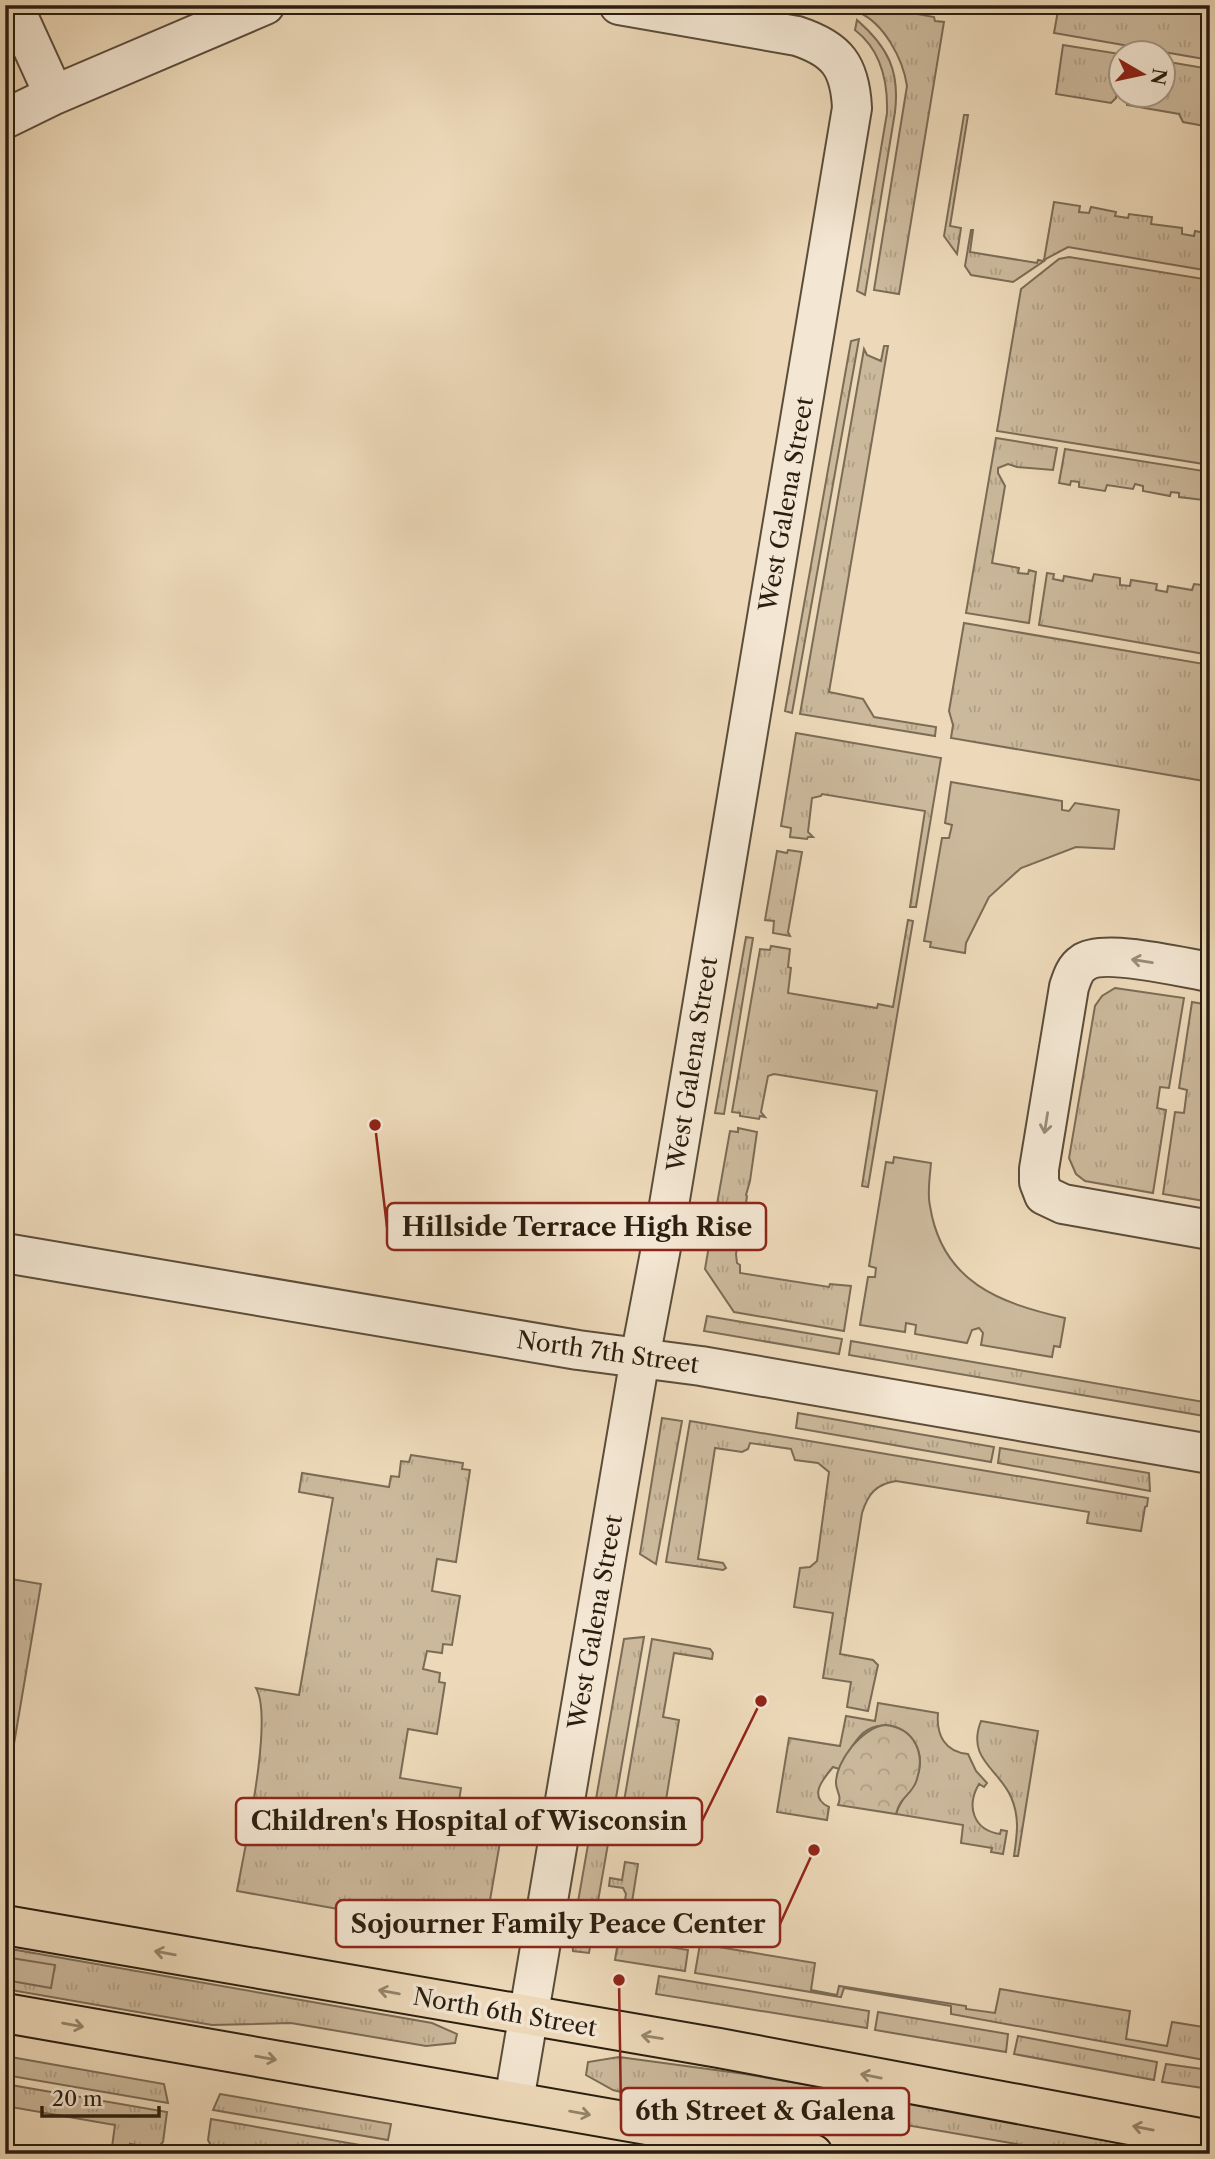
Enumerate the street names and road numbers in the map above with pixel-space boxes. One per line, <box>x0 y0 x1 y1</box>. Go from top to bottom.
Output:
street label: West Galena Street <box>753 394 819 614</box>
street label: West Galena Street <box>661 954 723 1175</box>
street label: North 7th Street <box>515 1325 701 1379</box>
street label: West Galena Street <box>562 1512 628 1732</box>
street label: North 6th Street <box>411 1982 600 2043</box>

